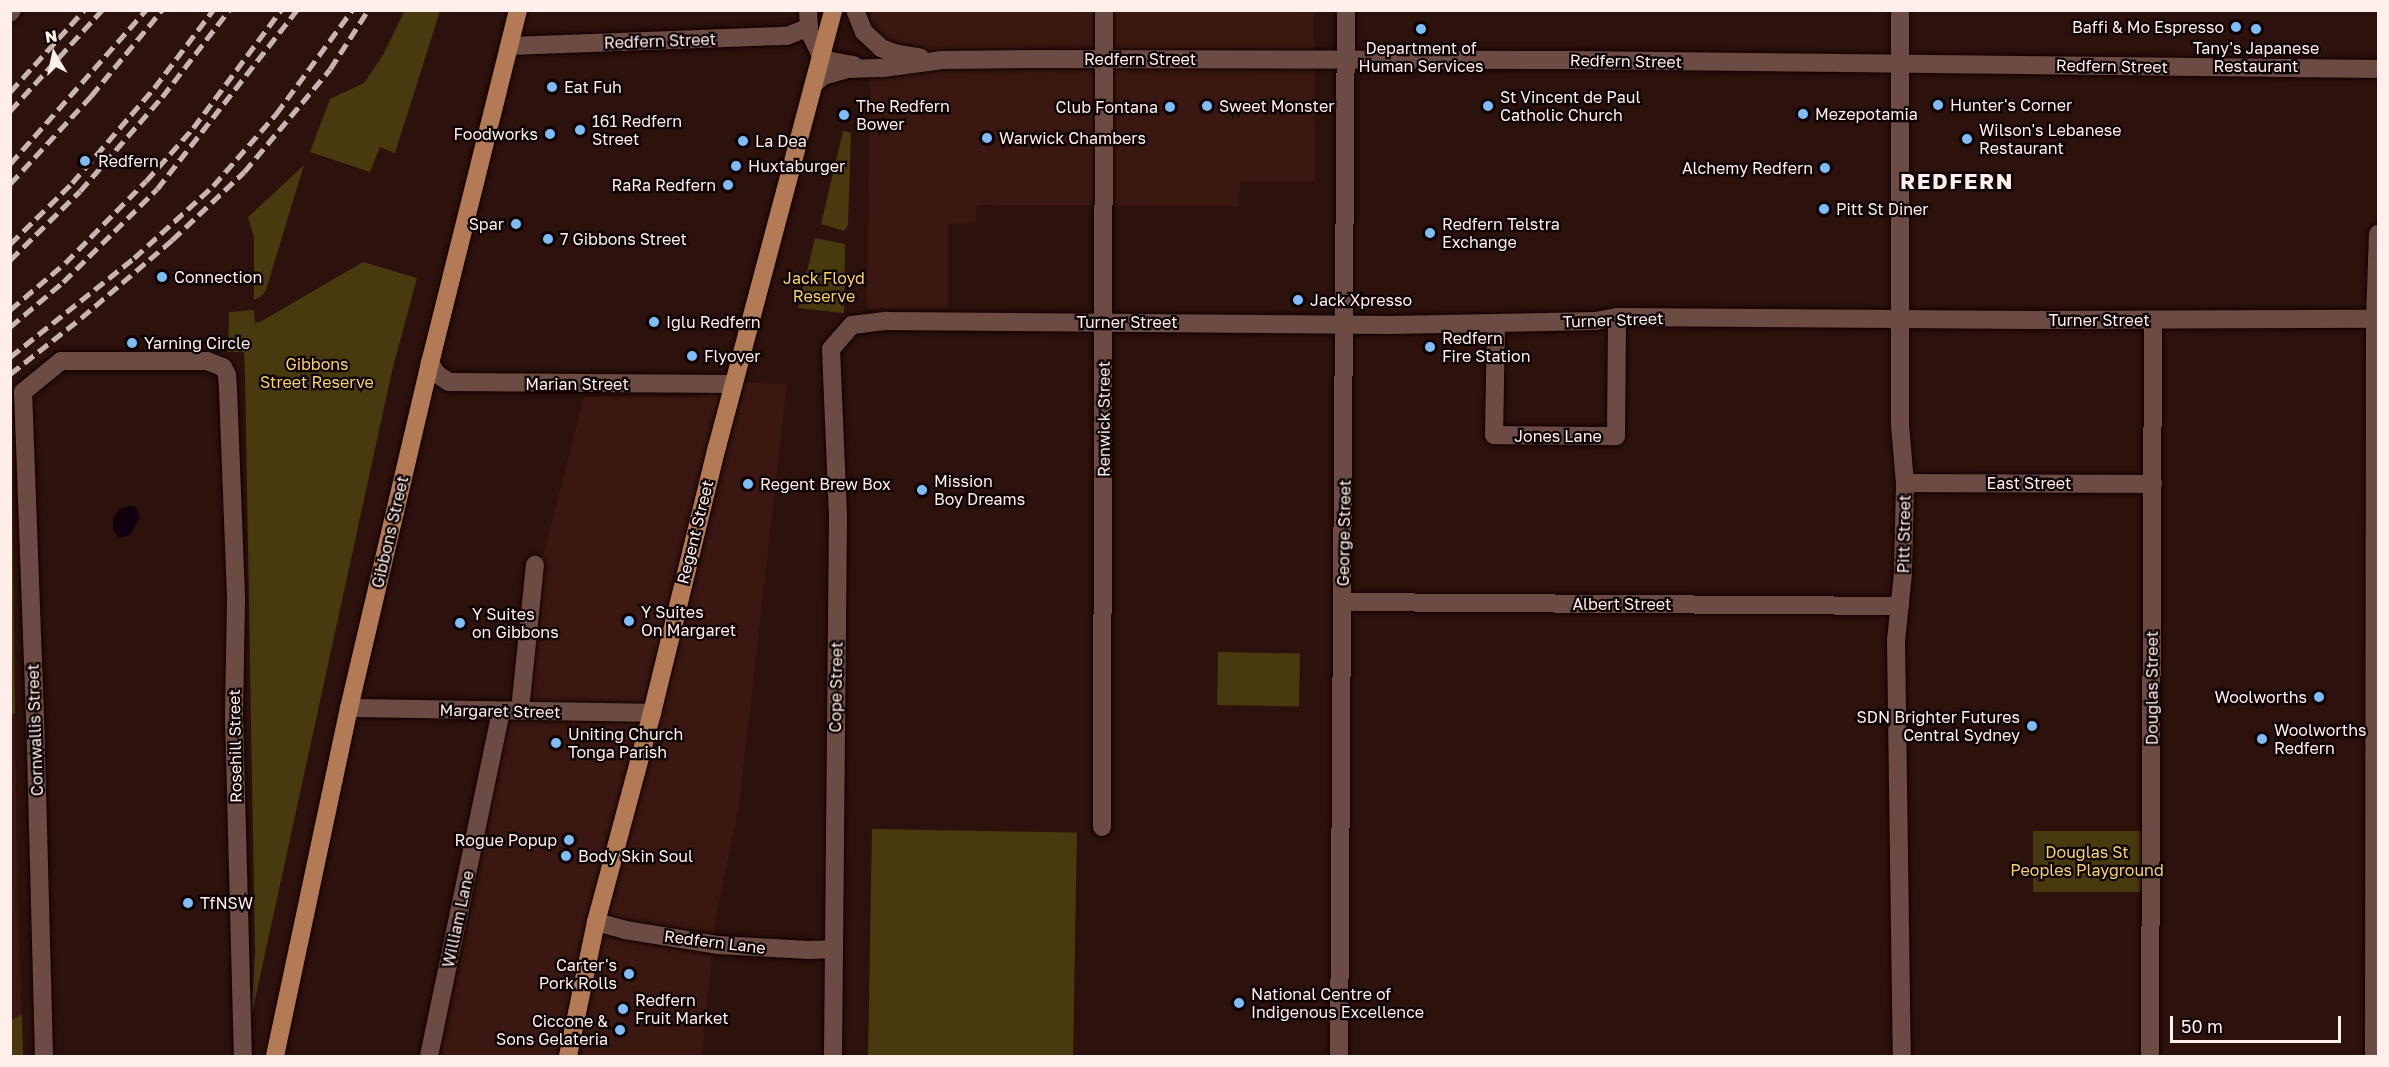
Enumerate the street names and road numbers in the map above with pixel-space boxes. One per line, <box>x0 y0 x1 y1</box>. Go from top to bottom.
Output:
street label: Redfern Street <box>604 29 716 53</box>
street label: Redfern Street <box>1084 49 1196 69</box>
street label: Redfern Street <box>1570 50 1682 72</box>
street label: Redfern Street <box>2056 55 2168 77</box>
street label: Turner Street <box>1562 309 1664 331</box>
street label: Turner Street <box>2048 310 2150 330</box>
street label: Turner Street <box>1076 312 1178 332</box>
street label: Renwick Street <box>1094 361 1114 477</box>
street label: Marian Street <box>525 374 629 394</box>
street label: Jones Lane <box>1514 426 1602 446</box>
street label: East Street <box>1987 473 2071 493</box>
street label: Gibbons Street <box>368 474 412 590</box>
street label: Regent Street <box>673 478 717 586</box>
street label: George Street <box>1333 479 1355 587</box>
street label: Pitt Street <box>1894 494 1914 574</box>
street label: Albert Street <box>1573 594 1671 614</box>
street label: Douglas Street <box>2142 631 2162 745</box>
street label: Cope Street <box>826 641 846 733</box>
street label: Cornwallis Street <box>23 663 47 797</box>
street label: Rosehill Street <box>224 689 246 803</box>
street label: Margaret Street <box>439 700 561 722</box>
street label: William Lane <box>438 869 478 969</box>
street label: Redfern Lane <box>663 926 767 958</box>

